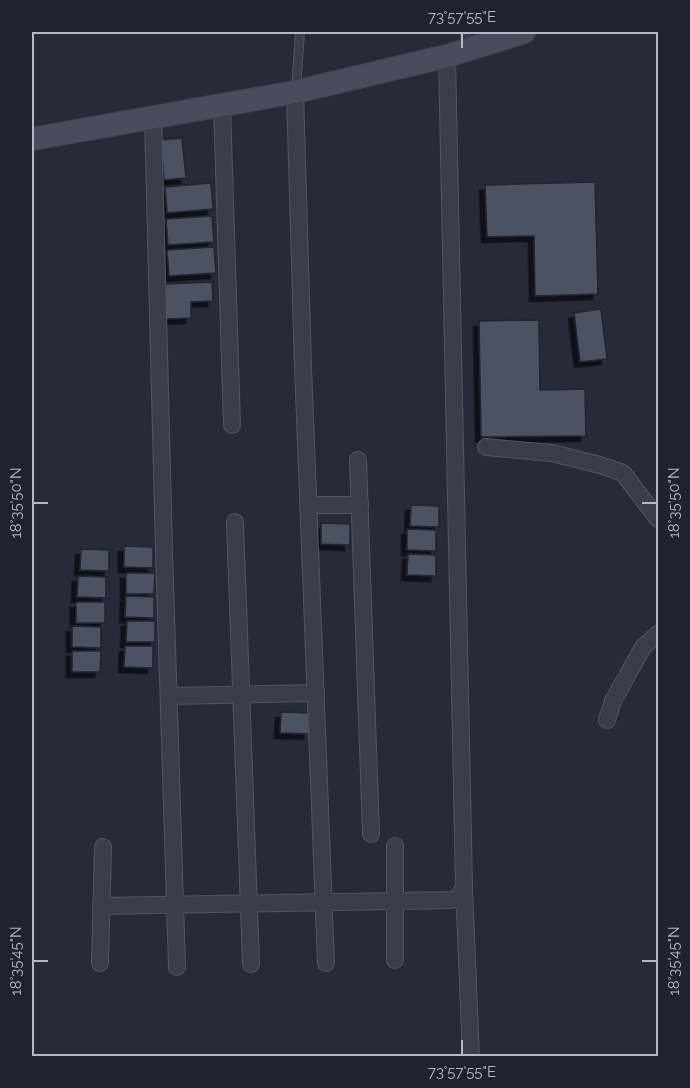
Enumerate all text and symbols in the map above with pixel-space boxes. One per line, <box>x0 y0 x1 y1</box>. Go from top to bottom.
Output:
text: 73°57'55"E <box>428 8 496 26</box>
text: 18°35'50"N <box>7 467 25 539</box>
text: 18°35'50"N <box>665 467 683 539</box>
text: 18°35'45"N <box>7 926 25 996</box>
text: 18°35'45"N <box>665 926 683 996</box>
text: 73°57'55"E <box>428 1063 496 1081</box>

